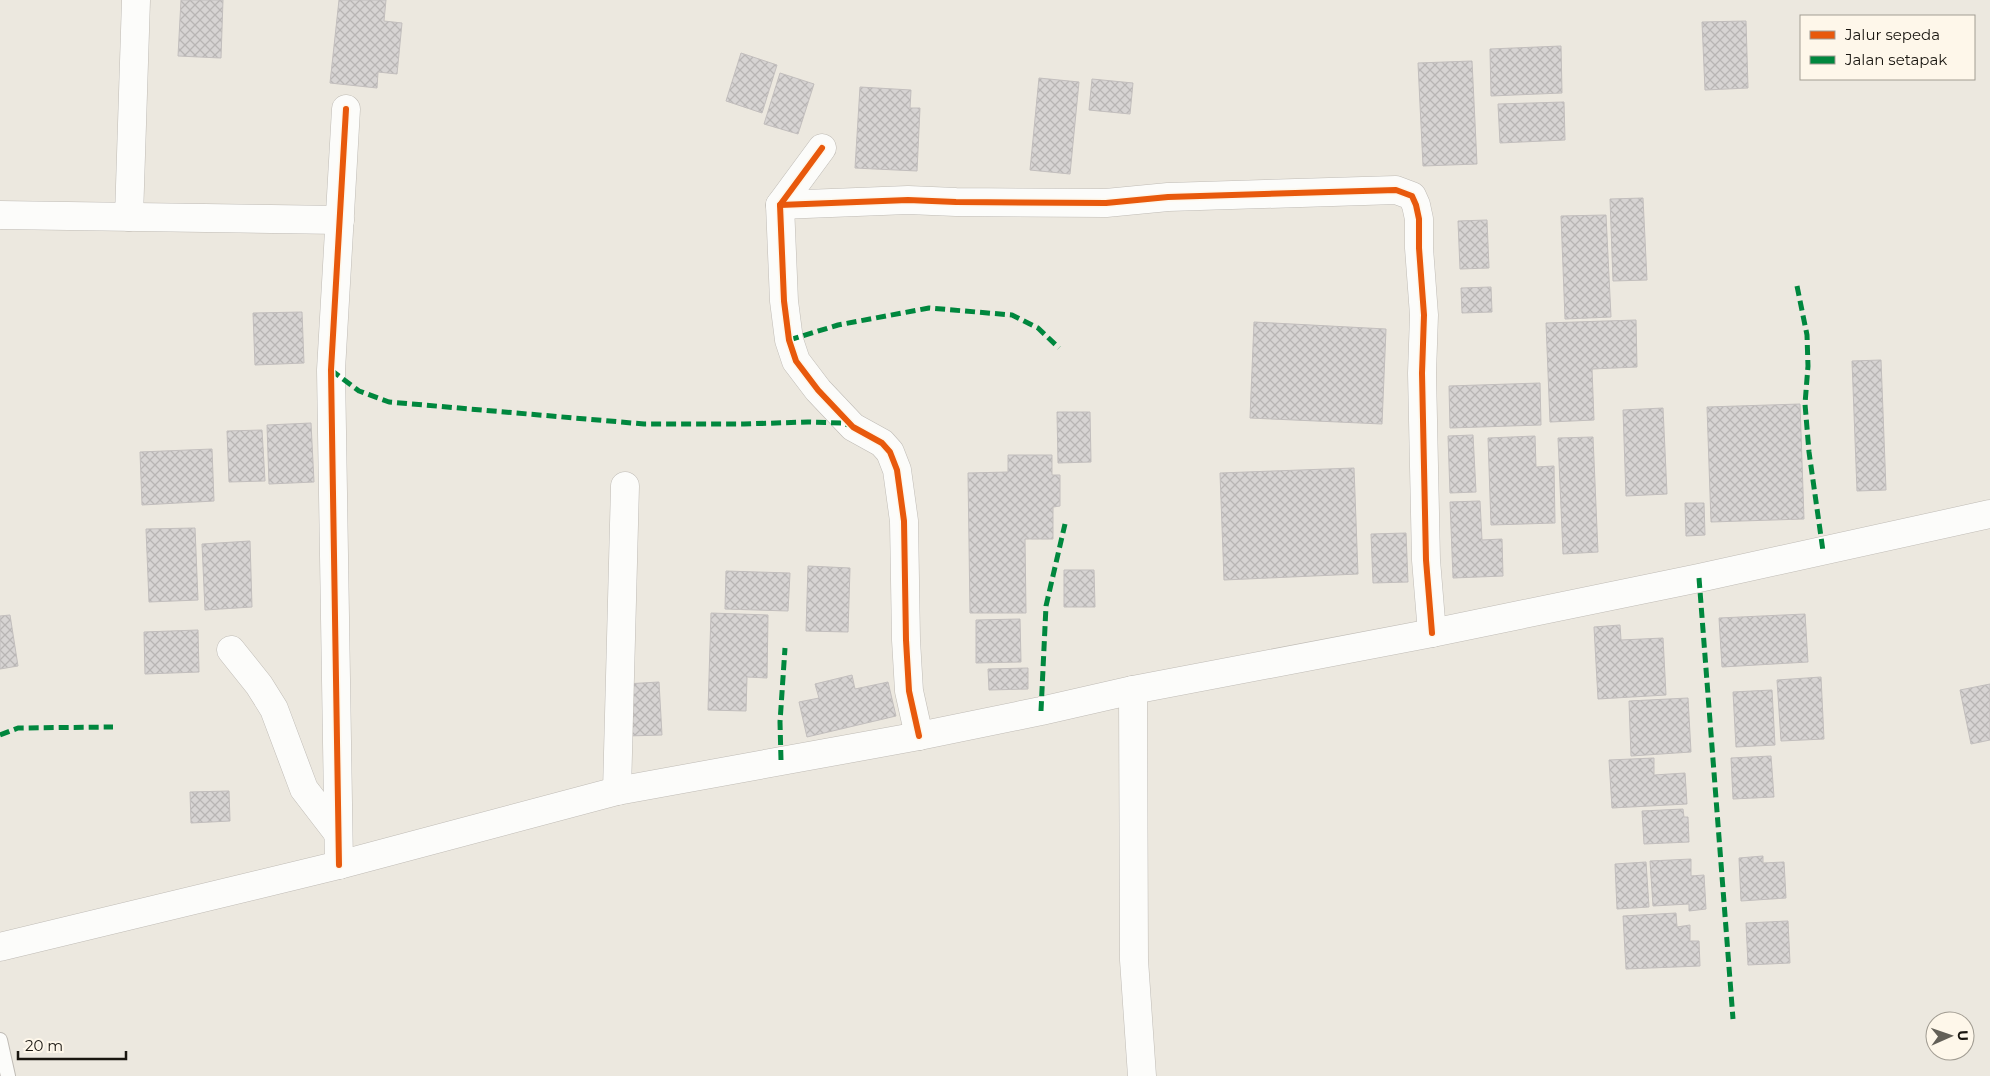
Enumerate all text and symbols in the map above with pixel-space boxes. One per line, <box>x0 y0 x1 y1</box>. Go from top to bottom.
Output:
legend <box>1800 15 1975 80</box>
text: Jalur sepeda <box>1844 25 1940 44</box>
text: Jalan setapak <box>1844 50 1947 69</box>
north arrow <box>1925 1011 1975 1061</box>
scale bar <box>18 1028 125 1060</box>
text: U <box>1954 1030 1972 1041</box>
text: 20 m <box>25 1036 63 1055</box>

